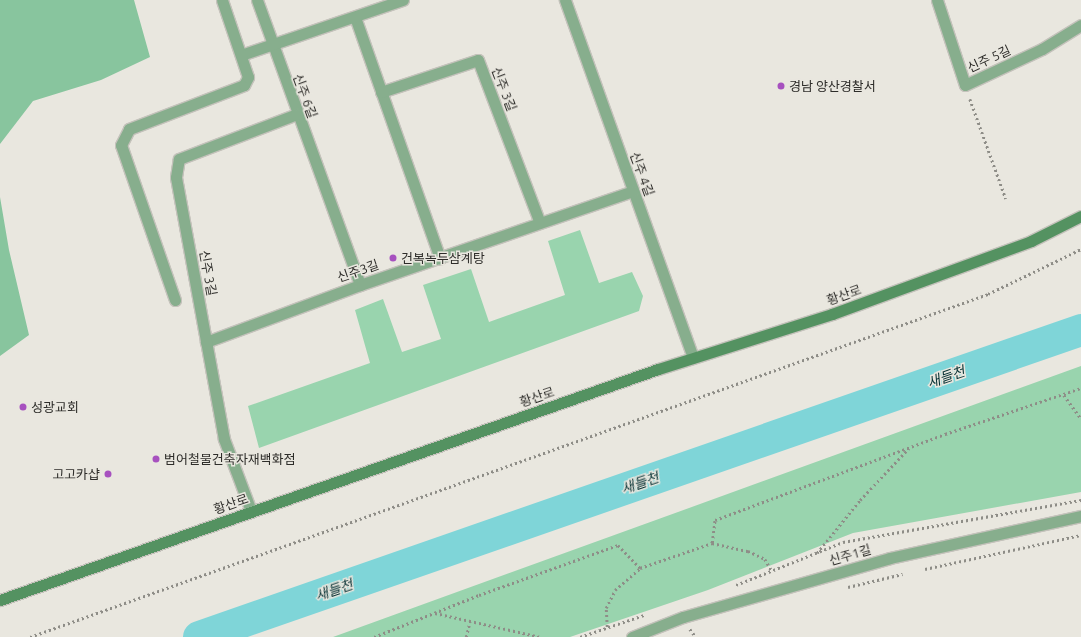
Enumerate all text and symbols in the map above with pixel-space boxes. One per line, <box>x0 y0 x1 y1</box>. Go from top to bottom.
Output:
street label: 신주 5길 <box>965 42 1013 76</box>
street label: 신주 3길 <box>488 65 520 113</box>
street label: 신주 6길 <box>290 72 320 120</box>
place label: 경남 양산경찰서 <box>789 78 876 94</box>
marker: 경남 양산경찰서 <box>776 81 786 91</box>
street label: 신주 4길 <box>627 150 657 198</box>
street label: 신주 3길 <box>196 249 220 297</box>
place label: 건복녹두삼계탕 <box>401 250 485 266</box>
marker: 건복녹두삼계탕 <box>388 253 398 263</box>
street label: 신주3길 <box>335 257 381 285</box>
street label: 황산로 <box>824 282 864 308</box>
water label: 새들천 <box>925 363 967 391</box>
street label: 황산로 <box>517 384 557 410</box>
place label: 성광교회 <box>31 399 79 415</box>
marker: 성광교회 <box>18 402 28 412</box>
place label: 범어철물건축자재백화점 <box>164 451 296 467</box>
marker: 범어철물건축자재백화점 <box>151 454 161 464</box>
place label: 고고카샵 <box>52 466 100 482</box>
marker: 고고카샵 <box>103 469 113 479</box>
water label: 새들천 <box>619 469 661 497</box>
street label: 황산로 <box>211 491 251 517</box>
street label: 신주1길 <box>827 542 873 568</box>
water label: 새들천 <box>313 576 355 604</box>

